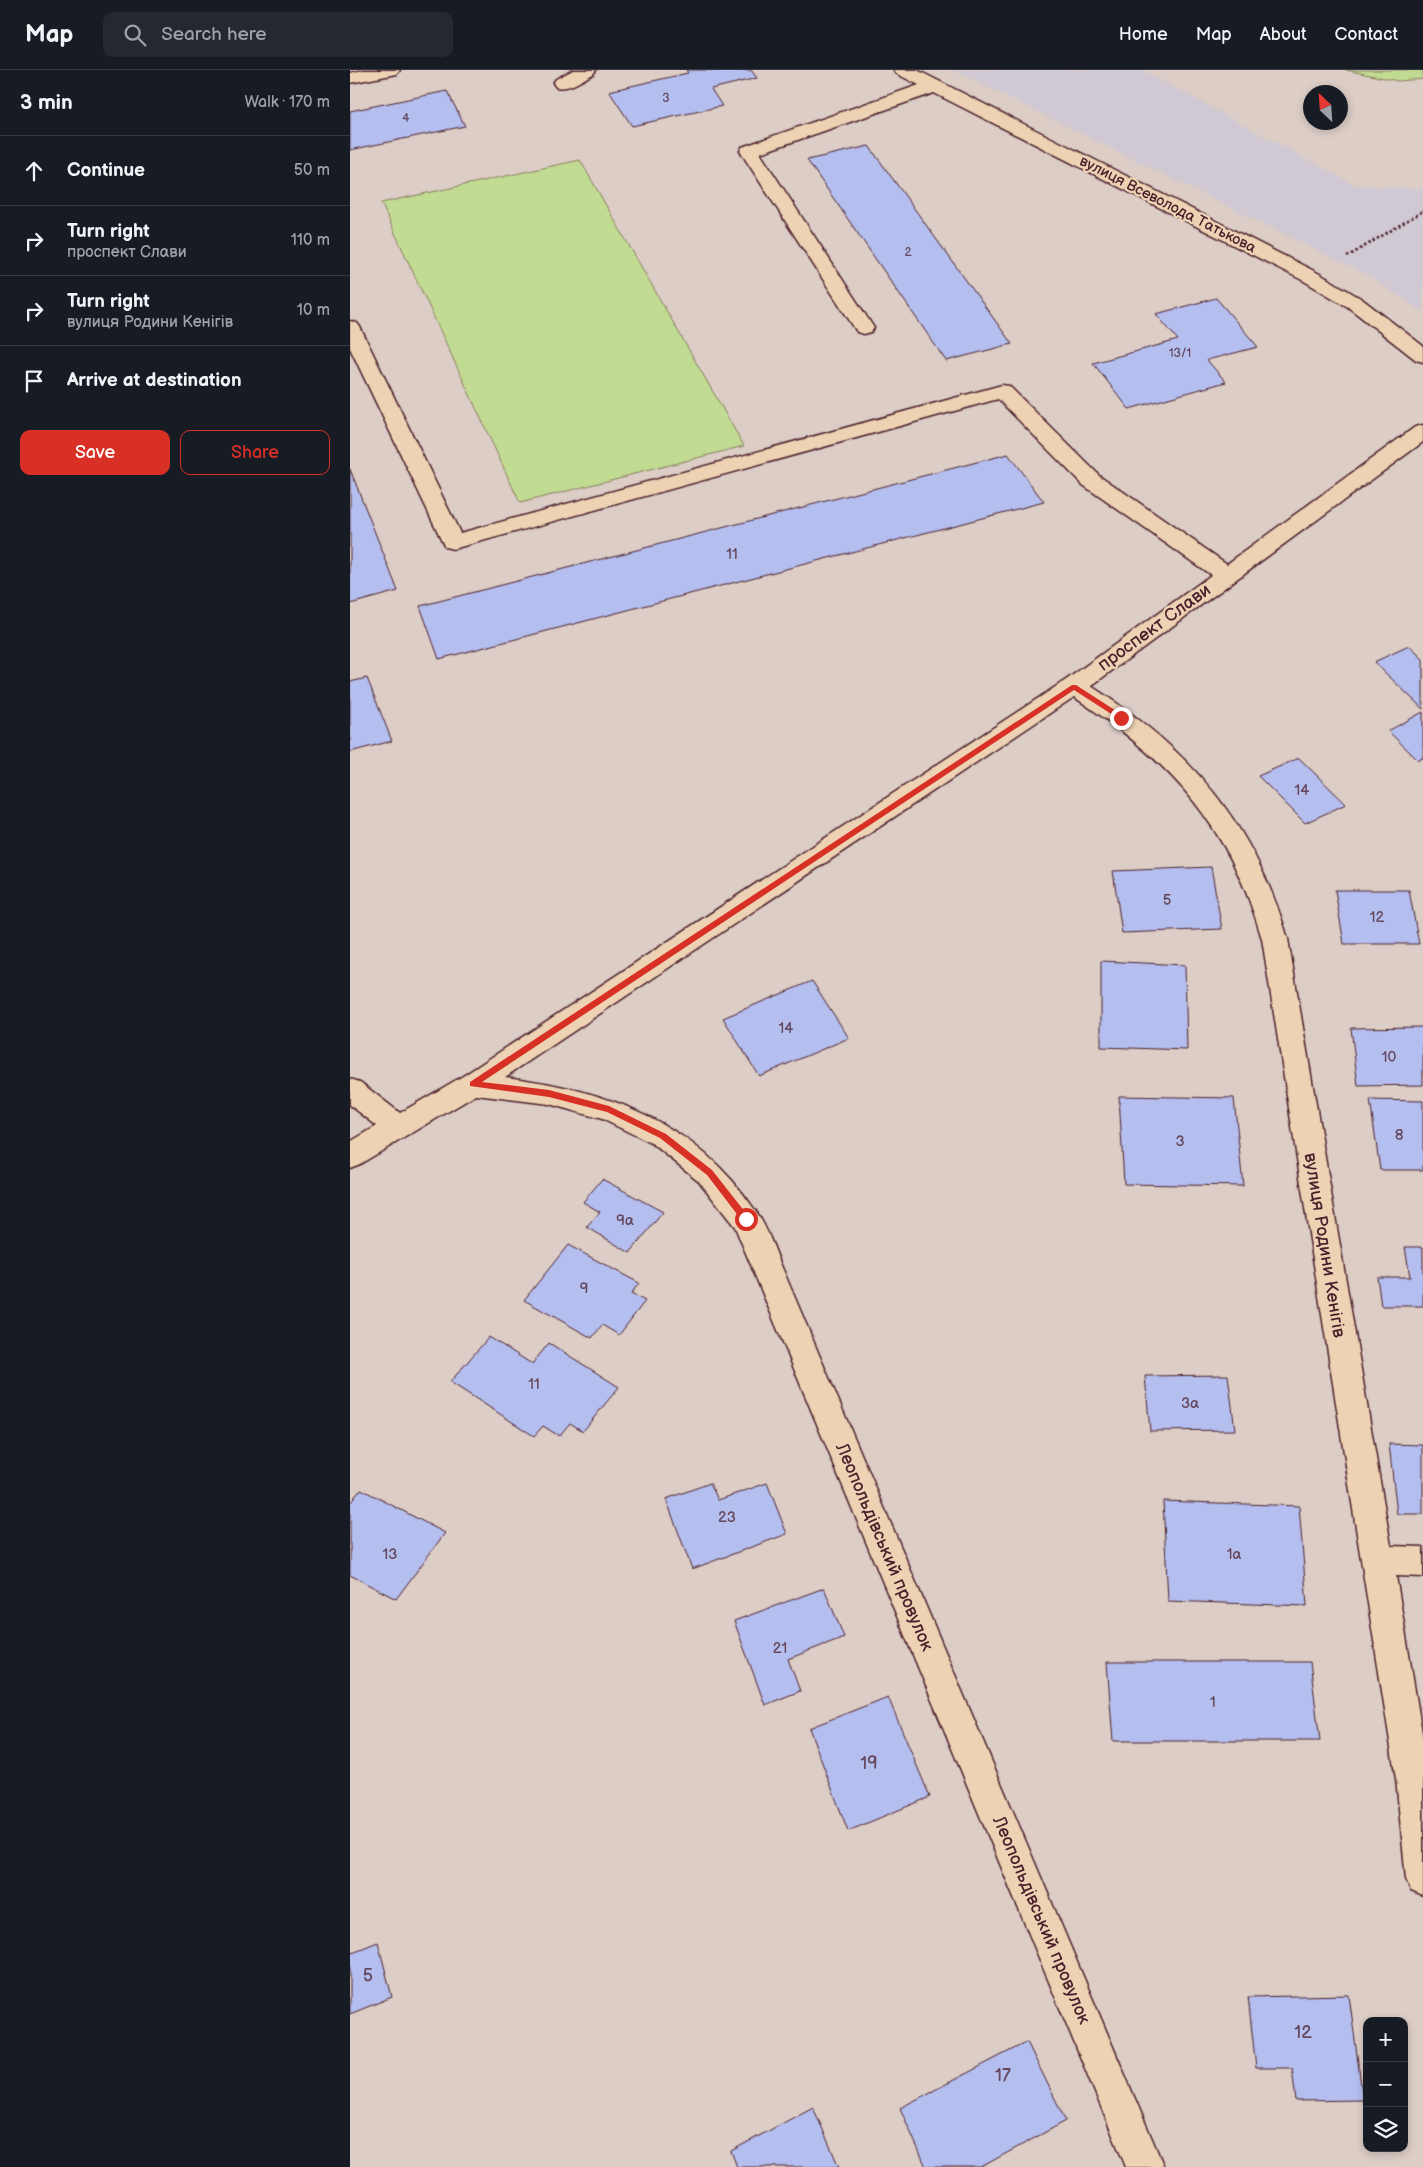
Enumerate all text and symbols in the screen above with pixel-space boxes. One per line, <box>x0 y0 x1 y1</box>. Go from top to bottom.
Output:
search box <box>103 12 453 57</box>
text: Map <box>25 20 73 49</box>
icon: search <box>121 21 149 49</box>
text: Search here <box>161 23 267 46</box>
text: Home <box>1119 24 1168 45</box>
text: Map <box>1196 24 1232 45</box>
text: About <box>1260 24 1307 45</box>
text: Contact <box>1335 24 1398 45</box>
north arrow <box>1303 85 1348 130</box>
text: 3 min <box>20 90 73 115</box>
house number: 3 <box>662 91 670 106</box>
text: Walk · 170 m <box>244 93 330 112</box>
house number: 4 <box>402 111 410 126</box>
street label: вулиця Всеволода Татькова <box>1076 152 1259 257</box>
icon: ahead <box>20 157 48 185</box>
text: Continue <box>67 159 145 182</box>
text: 50 m <box>294 161 330 180</box>
text: Turn right <box>67 220 150 243</box>
icon: right <box>20 227 48 255</box>
text: 110 m <box>291 231 330 250</box>
text: проспект Слави <box>67 243 187 262</box>
house number: 2 <box>904 245 912 260</box>
text: Turn right <box>67 290 150 313</box>
icon: right <box>20 297 48 325</box>
text: 10 m <box>297 301 330 320</box>
text: вулиця Родини Кенігів <box>67 313 233 332</box>
house number: 13/1 <box>1169 346 1191 361</box>
icon: arrive <box>20 367 48 395</box>
text: Arrive at destination <box>67 369 242 392</box>
button: Save <box>20 430 170 475</box>
button: Share <box>180 430 330 475</box>
house number: 11 <box>726 545 738 564</box>
street label: проспект Слави <box>1094 579 1215 675</box>
route end <box>1110 707 1133 730</box>
house number: 14 <box>1295 781 1309 800</box>
house number: 5 <box>1163 891 1171 910</box>
house number: 12 <box>1370 908 1384 927</box>
house number: 14 <box>779 1019 793 1038</box>
house number: 10 <box>1382 1048 1396 1067</box>
house number: 8 <box>1395 1126 1404 1145</box>
house number: 3 <box>1175 1132 1185 1151</box>
street label: вулиця Родини Кенігів <box>1300 1151 1350 1340</box>
route start <box>735 1208 758 1231</box>
house number: 9а <box>616 1211 634 1230</box>
house number: 9 <box>580 1279 588 1298</box>
house number: 11 <box>528 1375 540 1394</box>
house number: 3а <box>1181 1394 1199 1413</box>
street label: Леопольдівський провулок <box>831 1439 938 1655</box>
house number: 23 <box>718 1508 736 1527</box>
house number: 13 <box>382 1545 398 1564</box>
house number: 1а <box>1227 1545 1241 1564</box>
house number: 21 <box>773 1639 787 1658</box>
house number: 1 <box>1210 1693 1216 1712</box>
house number: 19 <box>860 1753 878 1774</box>
street label: Леопольдівський провулок <box>988 1812 1095 2028</box>
house number: 5 <box>363 1965 373 1986</box>
map controls <box>1363 2017 1408 2152</box>
button: + <box>1363 2017 1408 2062</box>
house number: 12 <box>1294 2022 1312 2043</box>
button: − <box>1363 2062 1408 2107</box>
house number: 17 <box>995 2065 1011 2086</box>
button: layers <box>1363 2107 1408 2152</box>

